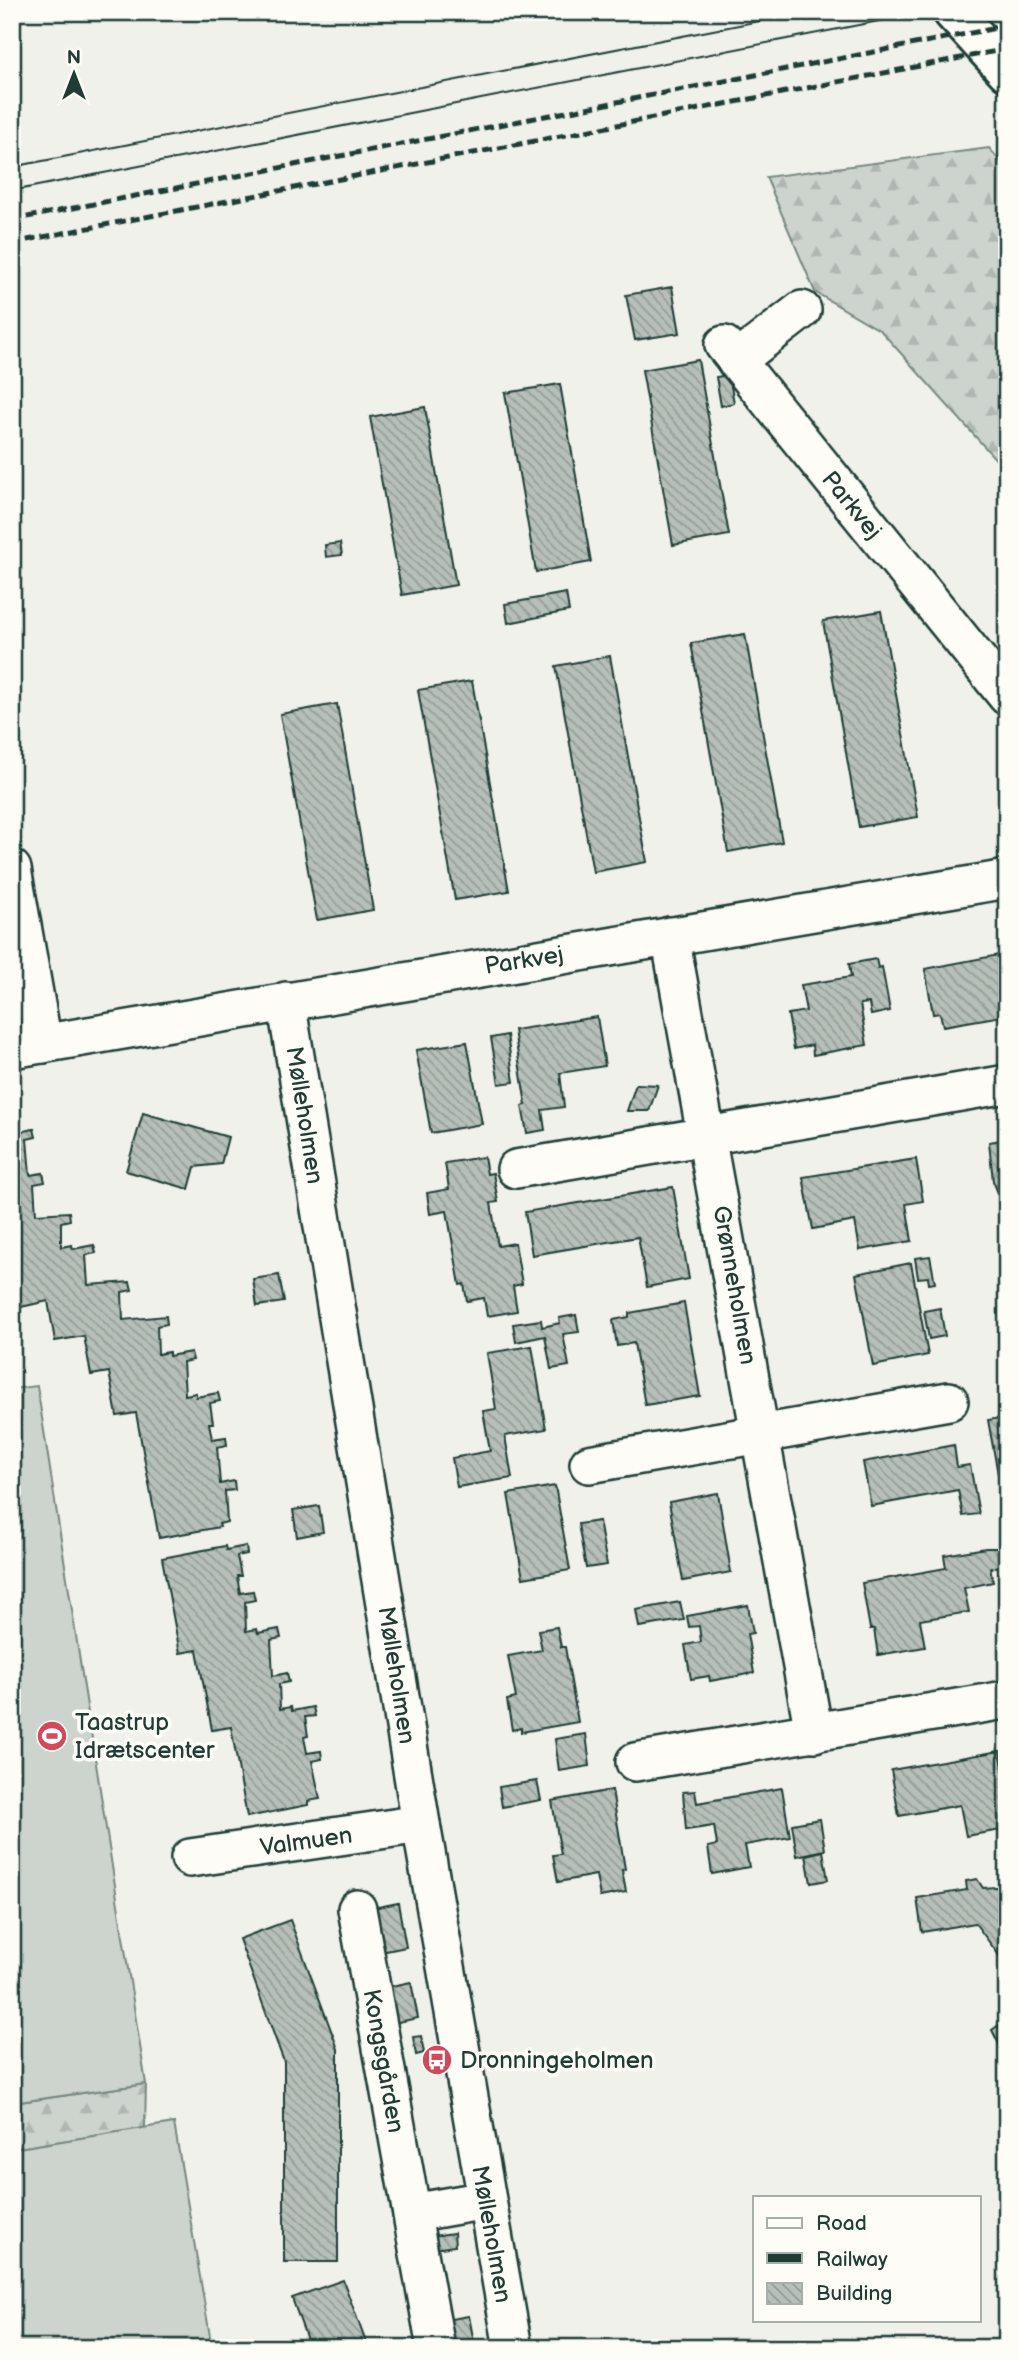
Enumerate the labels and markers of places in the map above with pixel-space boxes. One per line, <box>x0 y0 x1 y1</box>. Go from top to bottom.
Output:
place label: Taastrup Idrætscenter <box>75 1708 215 1765</box>
sports icon: Taastrup Idrætscenter <box>35 1719 69 1753</box>
bus stop icon: Dronningeholmen <box>420 2043 454 2077</box>
place label: Dronningeholmen <box>460 2046 654 2075</box>

